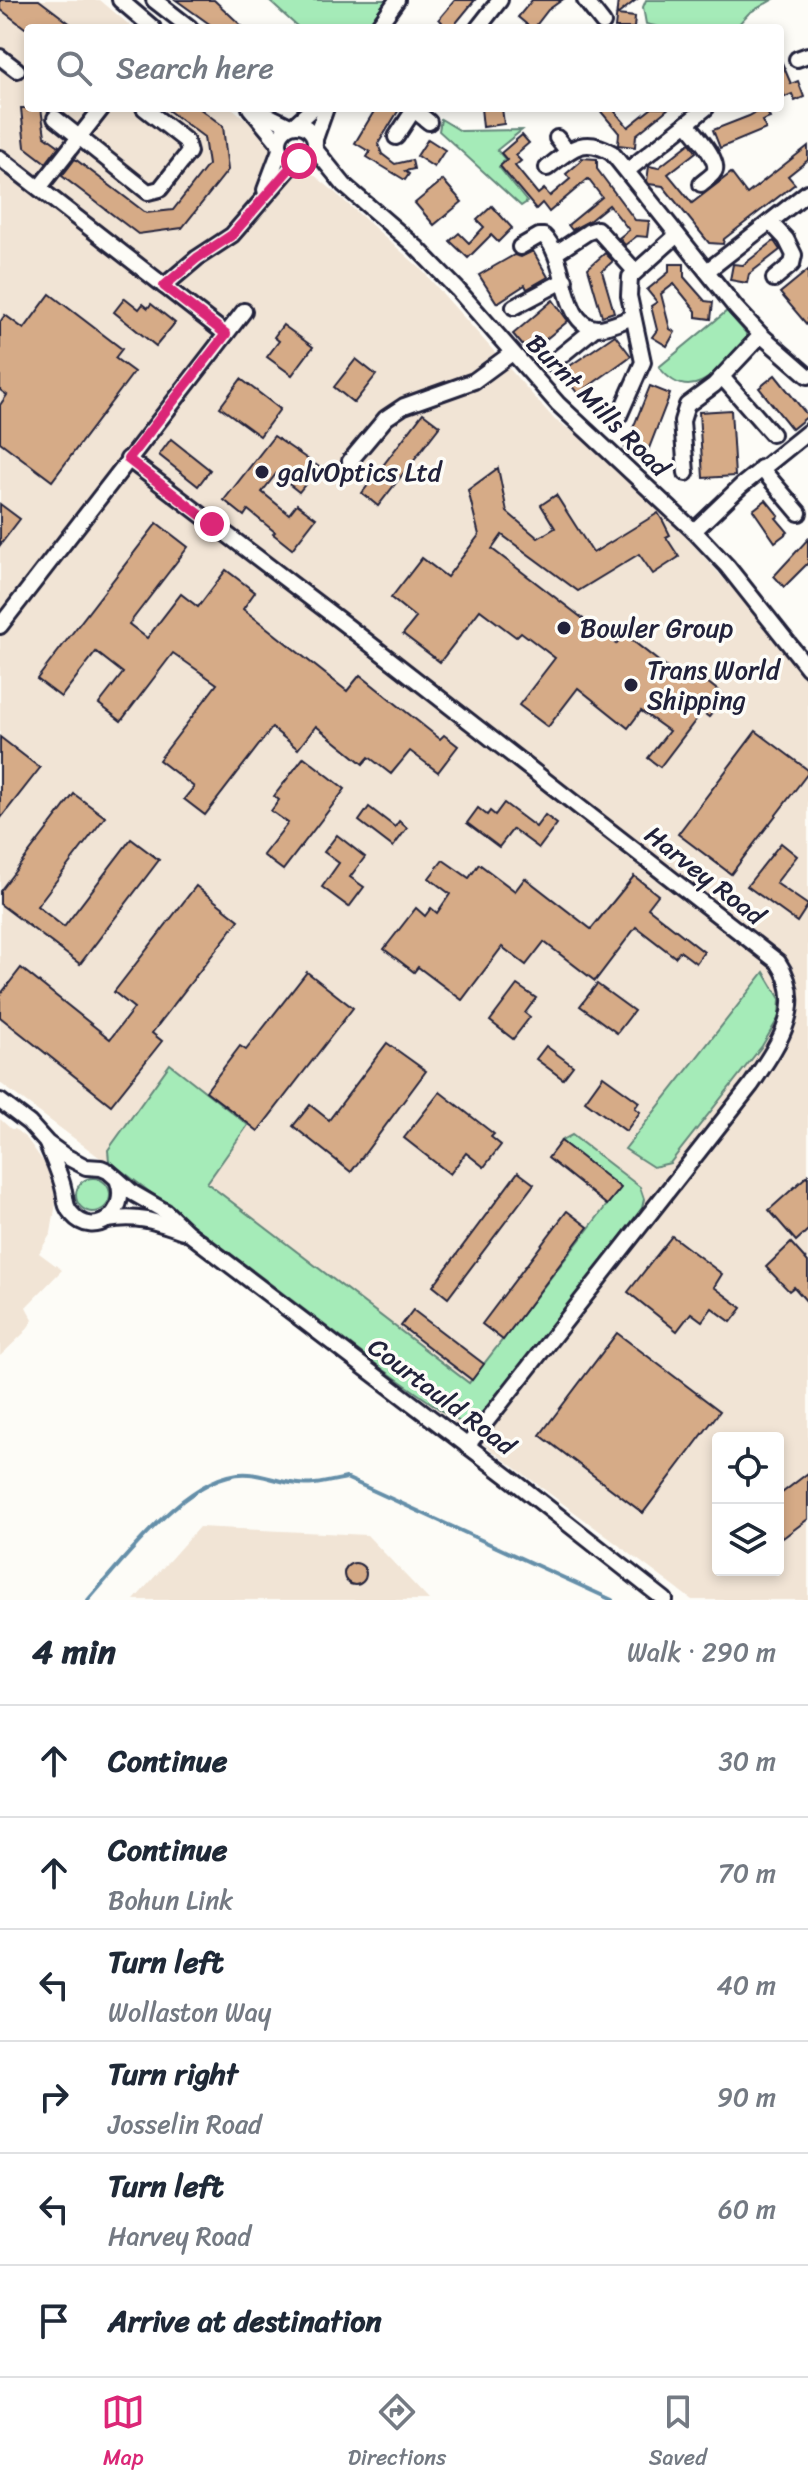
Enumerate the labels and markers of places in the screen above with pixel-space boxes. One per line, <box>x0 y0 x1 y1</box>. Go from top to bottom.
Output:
place label: galvOptics Ltd <box>276 449 444 495</box>
marker: galvOptics Ltd <box>253 463 271 481</box>
place label: Bowler Group <box>580 605 733 651</box>
marker: Bowler Group <box>555 619 573 637</box>
place label: Trans World Shipping <box>647 647 782 723</box>
marker: Trans World Shipping <box>622 676 640 694</box>

